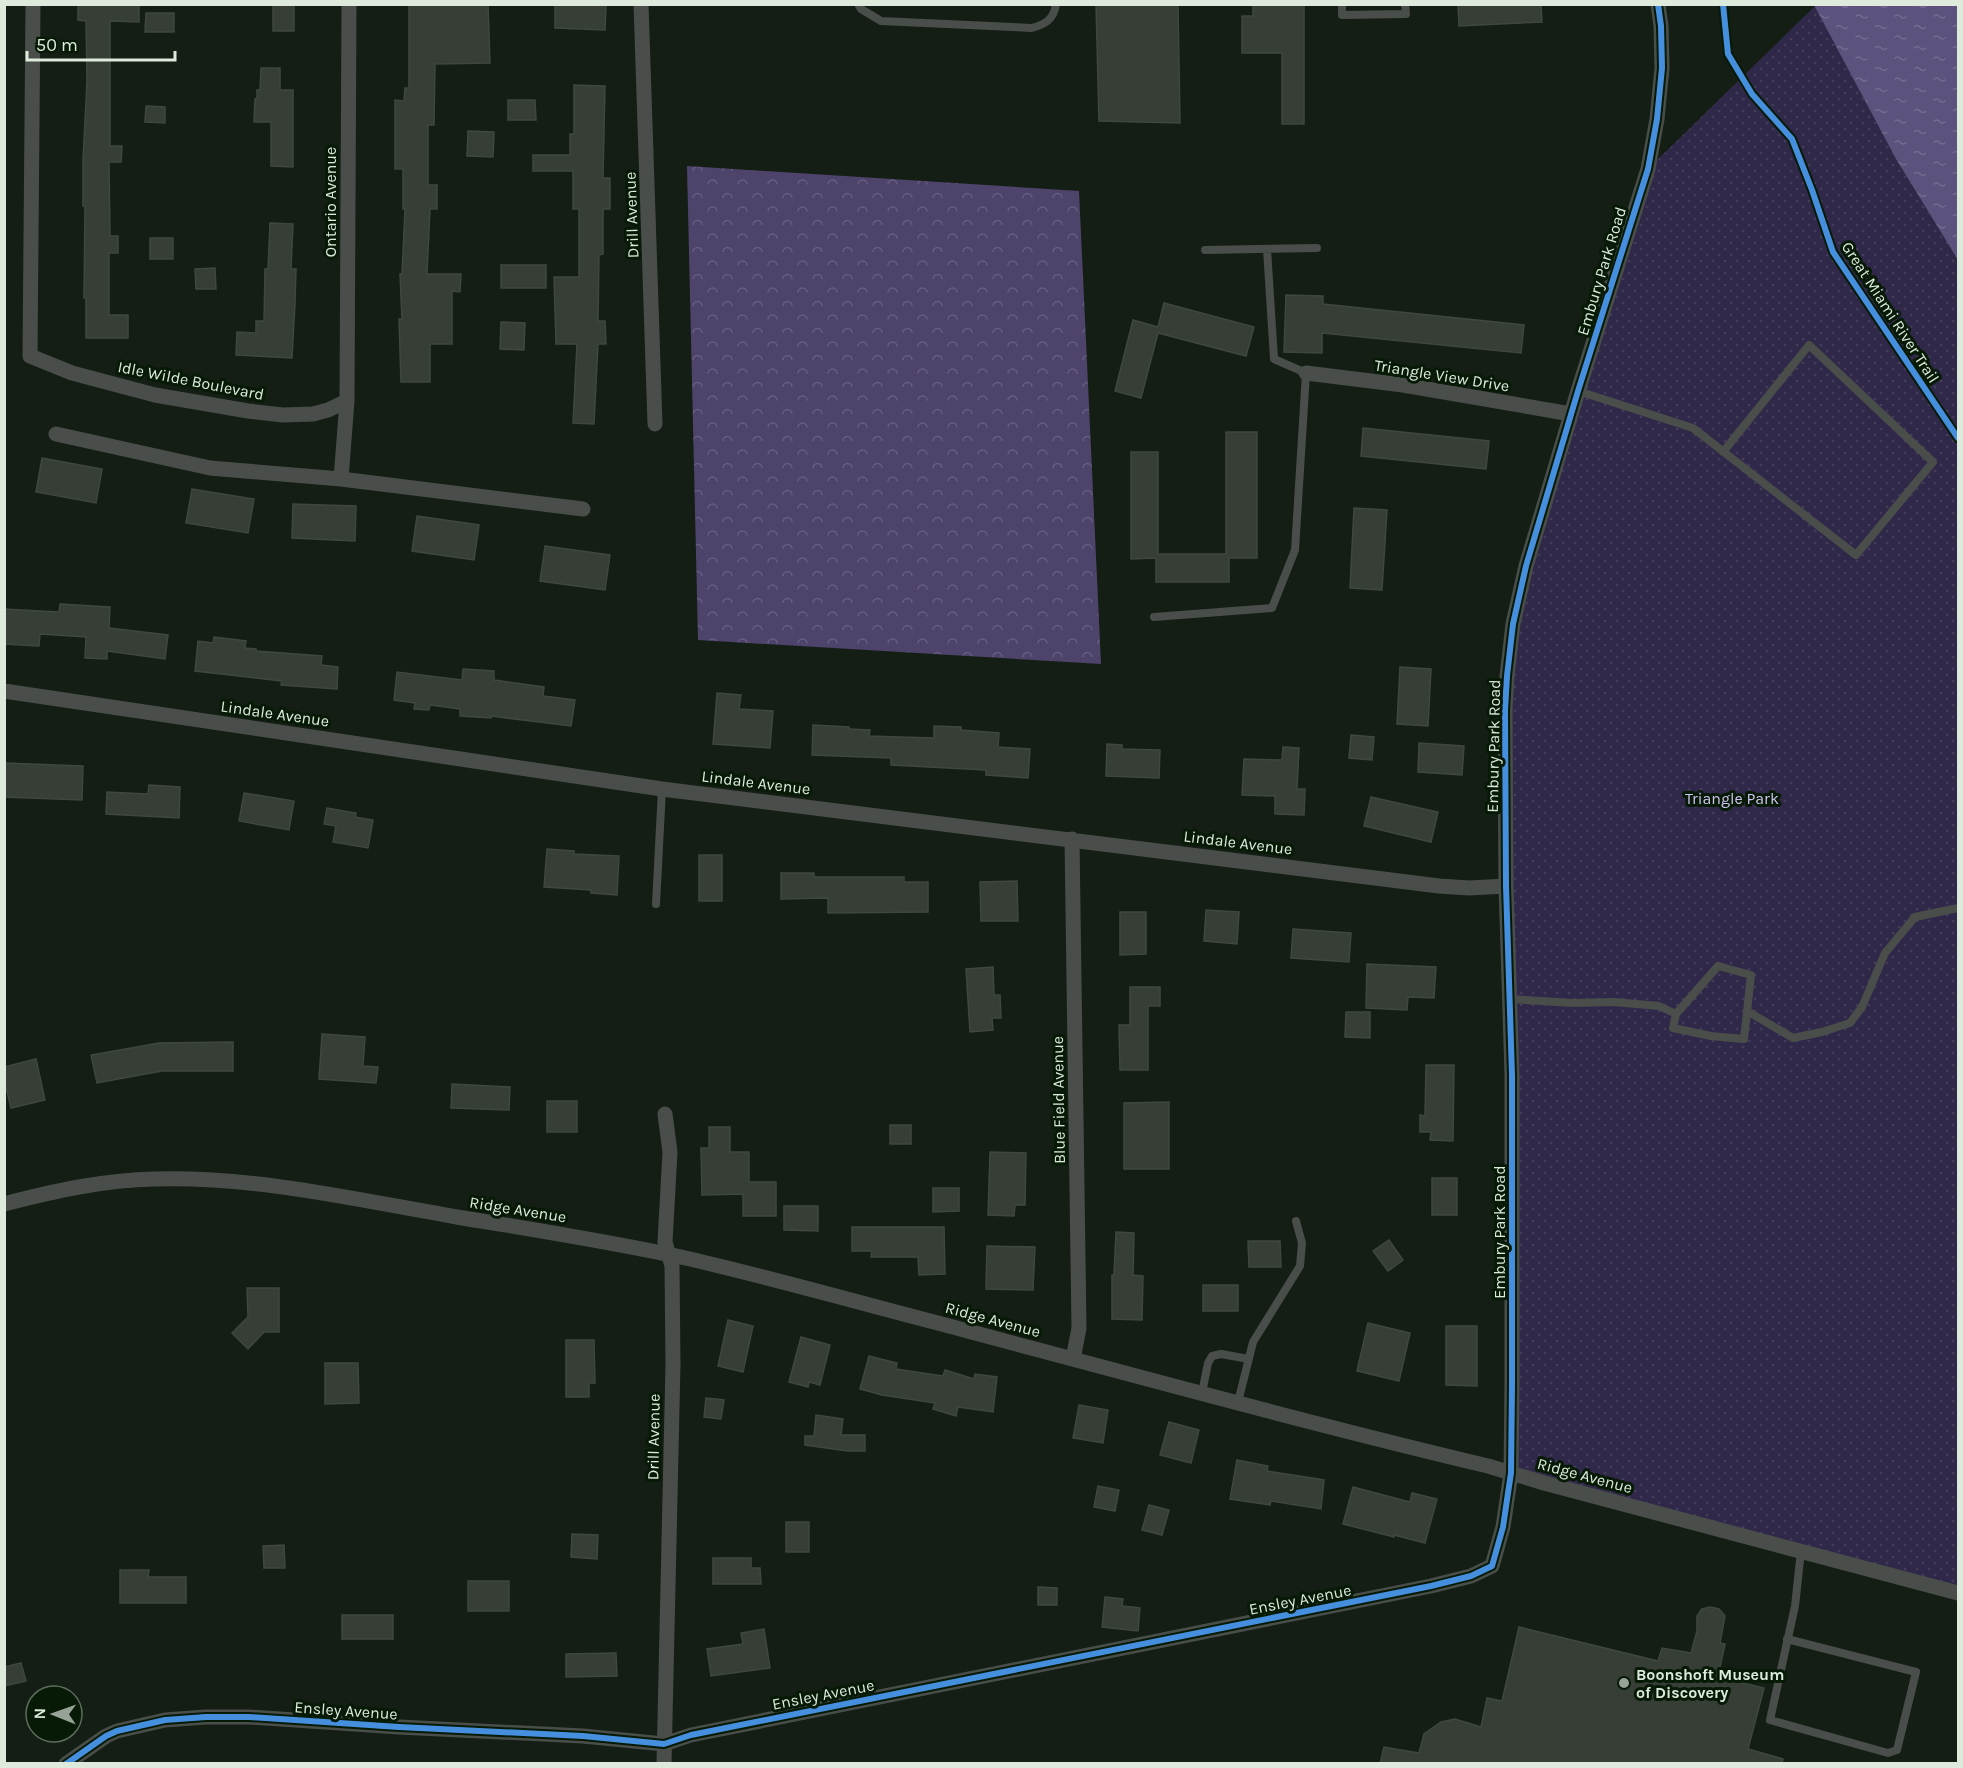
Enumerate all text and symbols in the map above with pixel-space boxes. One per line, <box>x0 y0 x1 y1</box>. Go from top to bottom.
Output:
scale bar <box>27 24 176 62</box>
text: 50 m <box>36 34 78 56</box>
street label: Ontario Avenue <box>321 147 340 257</box>
street label: Drill Avenue <box>620 171 643 259</box>
street label: Embury Park Road <box>1573 205 1630 338</box>
street label: Great Miami River Trail <box>1838 238 1943 387</box>
street label: Triangle View Drive <box>1373 355 1511 396</box>
street label: Idle Wilde Boulevard <box>116 357 266 404</box>
street label: Embury Park Road <box>1483 679 1504 813</box>
street label: Lindale Avenue <box>219 696 330 731</box>
street label: Lindale Avenue <box>701 766 811 799</box>
park label: Triangle Park <box>1685 789 1779 808</box>
street label: Lindale Avenue <box>1183 826 1293 859</box>
street label: Blue Field Avenue <box>1048 1036 1069 1164</box>
street label: Embury Park Road <box>1490 1165 1509 1299</box>
street label: Ridge Avenue <box>468 1192 568 1227</box>
street label: Ridge Avenue <box>943 1298 1043 1341</box>
street label: Drill Avenue <box>643 1394 664 1480</box>
street label: Ridge Avenue <box>1535 1454 1635 1497</box>
street label: Ensley Avenue <box>1247 1580 1353 1619</box>
place label: Boonshoft Museum of Discovery <box>1636 1665 1784 1702</box>
street label: Ensley Avenue <box>770 1675 876 1714</box>
marker: Boonshoft Museum of Discovery <box>1617 1676 1631 1690</box>
north arrow <box>24 1684 84 1744</box>
street label: Ensley Avenue <box>294 1697 398 1724</box>
text: N <box>30 1708 49 1720</box>

